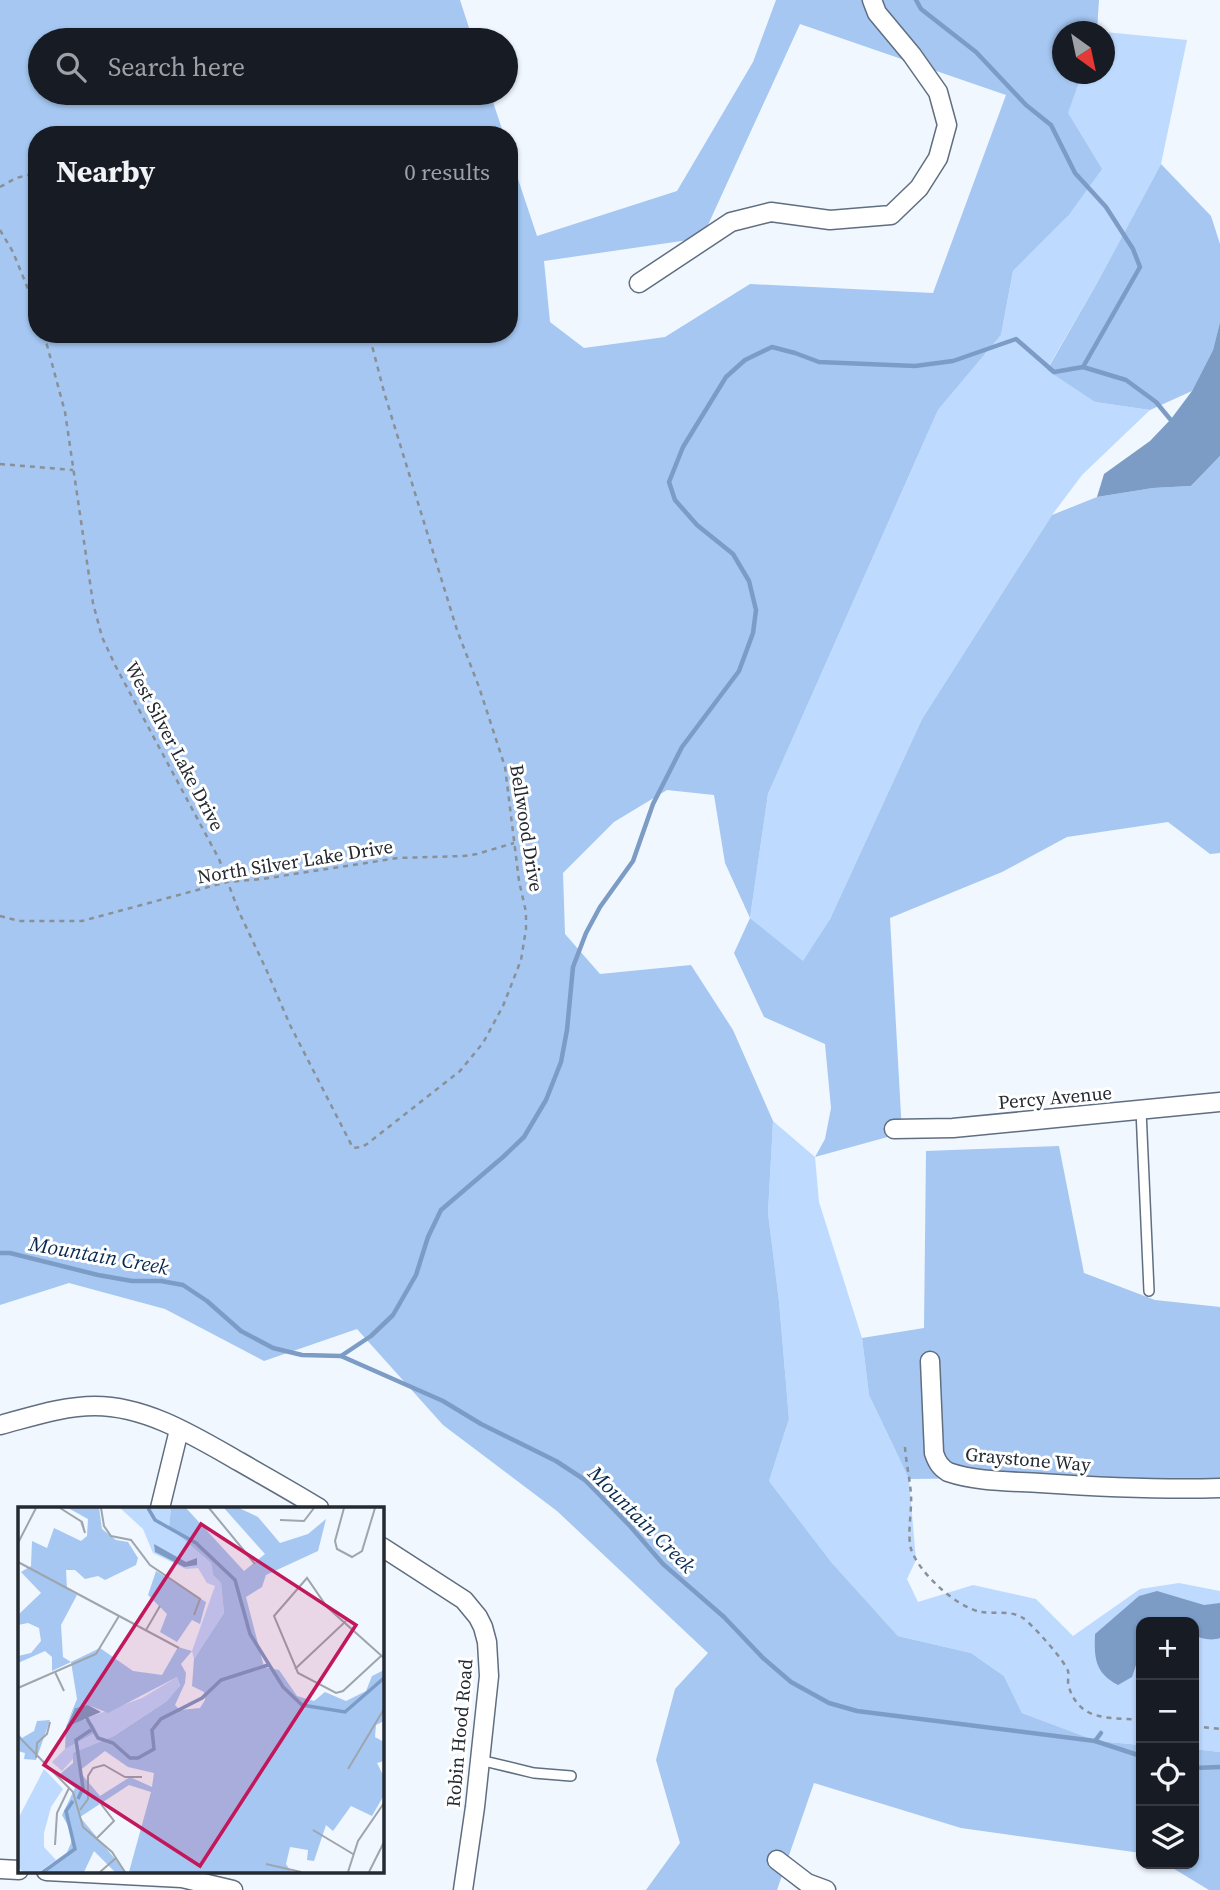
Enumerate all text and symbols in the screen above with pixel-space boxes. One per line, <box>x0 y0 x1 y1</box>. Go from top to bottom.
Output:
north arrow <box>1052 21 1115 84</box>
search box <box>28 28 518 105</box>
icon: search <box>52 48 90 86</box>
text: Search here <box>108 49 245 85</box>
text: Nearby <box>56 151 155 192</box>
text: 0 results <box>404 156 490 188</box>
street label: West Silver Lake Drive <box>119 657 231 835</box>
street label: Bellwood Drive <box>504 762 550 894</box>
street label: North Silver Lake Drive <box>195 833 395 889</box>
street label: Percy Avenue <box>997 1079 1113 1115</box>
water label: Mountain Creek <box>26 1228 171 1282</box>
street label: Graystone Way <box>964 1441 1092 1477</box>
water label: Mountain Creek <box>581 1458 702 1579</box>
inset map <box>18 1507 383 1872</box>
map controls <box>1136 1617 1199 1869</box>
button: + <box>1136 1617 1199 1680</box>
street label: Robin Hood Road <box>440 1658 478 1808</box>
button: − <box>1136 1680 1199 1743</box>
button: locate <box>1136 1743 1199 1806</box>
button: layers <box>1136 1806 1199 1869</box>

